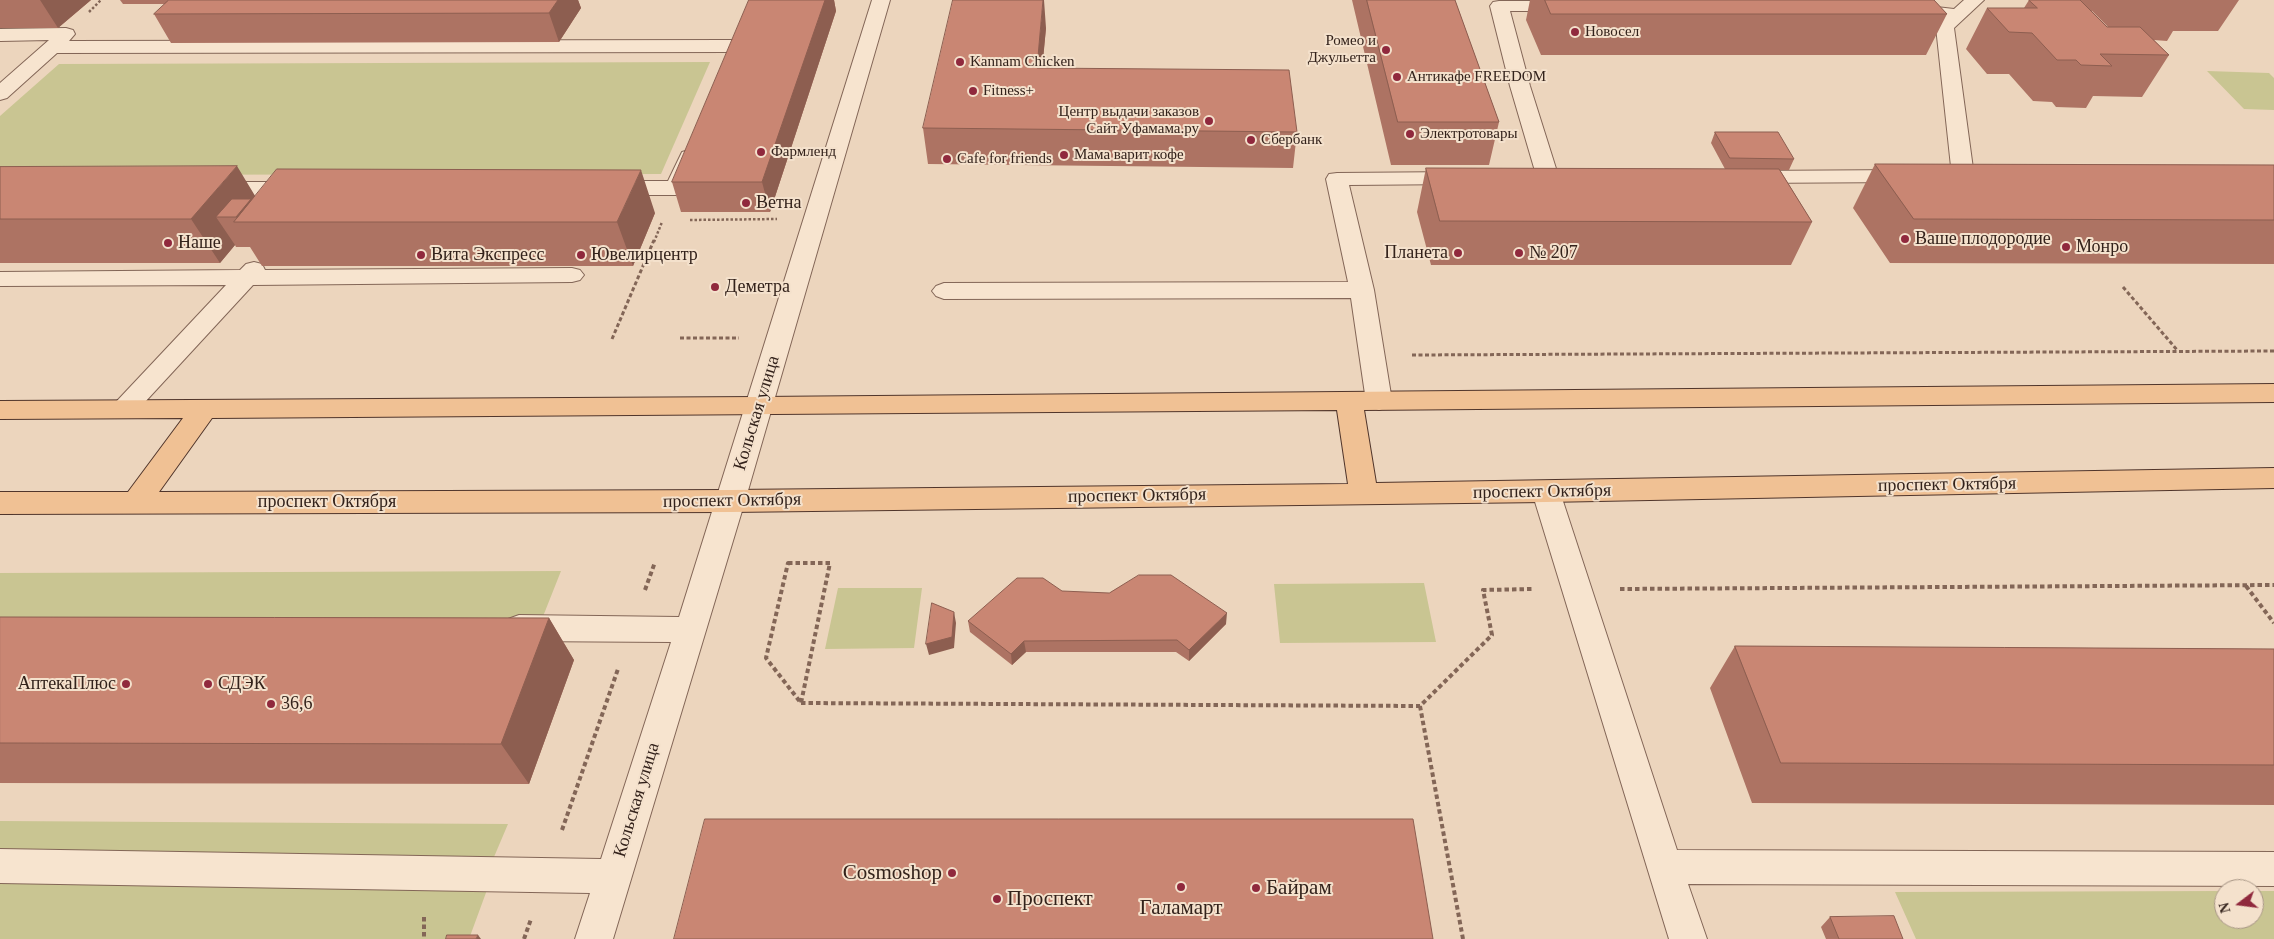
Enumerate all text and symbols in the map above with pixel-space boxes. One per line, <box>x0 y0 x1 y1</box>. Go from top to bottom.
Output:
place label: Новосел <box>1585 23 1639 41</box>
marker: Новосел <box>1569 26 1581 38</box>
place label: Ромео и Джульетта <box>1308 32 1376 67</box>
marker: Ромео и Джульетта <box>1380 44 1392 56</box>
place label: Kannam Chicken <box>970 53 1075 71</box>
marker: Kannam Chicken <box>954 56 966 68</box>
place label: Антикафе FREEDOM <box>1407 68 1546 86</box>
marker: Антикафе FREEDOM <box>1391 71 1403 83</box>
place label: Fitness+ <box>983 82 1034 100</box>
marker: Fitness+ <box>967 85 979 97</box>
place label: Центр выдачи заказов Сайт Уфамама.ру <box>1059 103 1199 138</box>
marker: Центр выдачи заказов Сайт Уфамама.ру <box>1203 115 1215 127</box>
place label: Электротовары <box>1420 125 1517 143</box>
marker: Электротовары <box>1404 128 1416 140</box>
place label: Сбербанк <box>1261 131 1322 149</box>
marker: Сбербанк <box>1245 134 1257 146</box>
place label: Фармленд <box>771 143 836 161</box>
marker: Фармленд <box>755 146 767 158</box>
place label: Мама варит кофе <box>1074 146 1184 164</box>
marker: Мама варит кофе <box>1058 149 1070 161</box>
place label: Cafe for friends <box>957 150 1052 168</box>
marker: Cafe for friends <box>941 153 953 165</box>
place label: Ветна <box>756 192 801 214</box>
marker: Ветна <box>740 197 752 209</box>
place label: Ваше плодородие <box>1915 228 2051 250</box>
place label: Наше <box>178 232 221 254</box>
marker: Ваше плодородие <box>1899 233 1911 245</box>
place label: Монро <box>2076 236 2128 258</box>
marker: Наше <box>162 237 174 249</box>
marker: Монро <box>2060 241 2072 253</box>
place label: Планета <box>1384 242 1448 264</box>
place label: № 207 <box>1529 242 1578 264</box>
place label: Вита Экспресс <box>431 244 544 266</box>
place label: Ювелирцентр <box>591 244 698 266</box>
marker: Планета <box>1452 247 1464 259</box>
marker: № 207 <box>1513 247 1525 259</box>
marker: Вита Экспресс <box>415 249 427 261</box>
marker: Ювелирцентр <box>575 249 587 261</box>
place label: Деметра <box>725 276 790 298</box>
marker: Деметра <box>709 281 721 293</box>
street label: Кольская улица <box>729 353 785 473</box>
street label: проспект Октября <box>1878 473 2016 497</box>
street label: проспект Октября <box>1473 480 1611 504</box>
street label: проспект Октября <box>1068 484 1206 508</box>
street label: проспект Октября <box>663 489 801 513</box>
street label: проспект Октября <box>258 491 396 513</box>
place label: АптекаПлюс <box>18 673 116 695</box>
place label: СДЭК <box>218 673 266 695</box>
marker: АптекаПлюс <box>120 678 132 690</box>
marker: СДЭК <box>202 678 214 690</box>
place label: 36,6 <box>281 693 312 715</box>
marker: 36,6 <box>265 698 277 710</box>
street label: Кольская улица <box>609 740 665 860</box>
place label: Cosmoshop <box>843 860 942 886</box>
marker: Cosmoshop <box>946 867 958 879</box>
place label: Байрам <box>1266 875 1332 901</box>
north arrow <box>2214 879 2264 929</box>
marker: Галамарт <box>1175 881 1187 893</box>
marker: Байрам <box>1250 882 1262 894</box>
place label: Проспект <box>1007 886 1093 912</box>
marker: Проспект <box>991 893 1003 905</box>
place label: Галамарт <box>1140 895 1222 921</box>
text: N <box>2216 901 2234 915</box>

